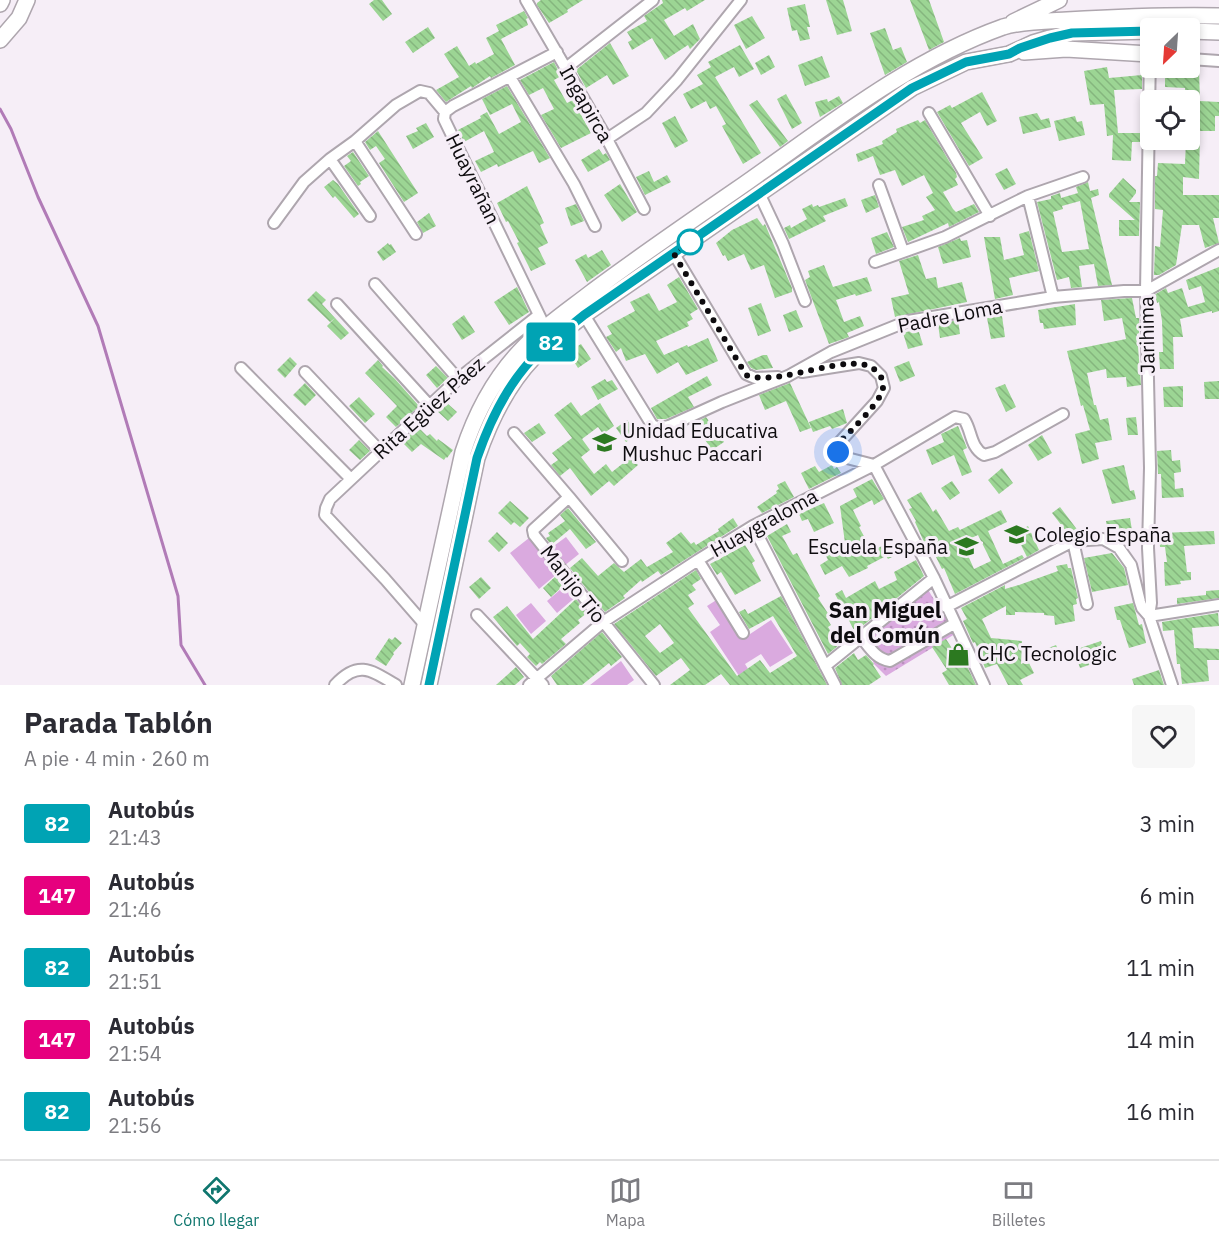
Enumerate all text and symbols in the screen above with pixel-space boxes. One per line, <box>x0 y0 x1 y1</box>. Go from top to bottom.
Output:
north arrow <box>1140 18 1200 78</box>
map controls <box>1140 18 1200 150</box>
street label: Ingapirca <box>553 60 620 148</box>
button: locate <box>1140 90 1200 150</box>
street label: Huayrañan <box>440 129 507 228</box>
unlabelled marker <box>677 229 703 255</box>
street label: Padre Loma <box>895 292 1005 339</box>
street label: Jarihima <box>1132 296 1161 374</box>
line badge: 82 <box>524 322 578 362</box>
text: 82 <box>538 328 564 356</box>
street label: Rita Egüez Páez <box>367 350 490 465</box>
place label: Unidad Educativa Mushuc Paccari <box>622 417 778 467</box>
school or university icon: Unidad Educativa Mushuc Paccari <box>591 430 617 456</box>
your location <box>823 437 853 467</box>
street label: Huaygraloma <box>705 482 823 563</box>
place label: Colegio España <box>1034 521 1172 548</box>
school or university icon: Colegio España <box>1003 522 1029 548</box>
place label: Escuela España <box>808 533 948 560</box>
school or university icon: Escuela España <box>953 534 979 560</box>
street label: Manijo Tio <box>534 539 612 628</box>
district label: San Miguel del Común <box>828 595 942 649</box>
place label: CHC Tecnologic <box>977 640 1117 667</box>
shop icon: CHC Tecnologic <box>946 641 972 667</box>
text: Parada Tablón <box>24 704 213 741</box>
button: heart <box>1132 705 1195 768</box>
text: A pie · 4 min · 260 m <box>24 745 210 772</box>
text: Autobús <box>108 795 195 824</box>
text: 82 <box>44 809 70 837</box>
text: 3 min <box>1139 809 1195 838</box>
text: 21:43 <box>108 824 162 851</box>
text: Autobús <box>108 867 195 896</box>
text: 147 <box>38 881 76 909</box>
text: 6 min <box>1139 881 1195 910</box>
text: 21:46 <box>108 896 162 923</box>
text: Autobús <box>108 939 195 968</box>
text: 82 <box>44 953 70 981</box>
text: 11 min <box>1126 953 1195 982</box>
text: 21:51 <box>108 968 162 995</box>
text: Autobús <box>108 1011 195 1040</box>
text: 147 <box>38 1025 76 1053</box>
text: 14 min <box>1126 1025 1195 1054</box>
text: 21:54 <box>108 1040 162 1067</box>
text: Autobús <box>108 1083 195 1112</box>
text: 82 <box>44 1097 70 1125</box>
text: 16 min <box>1126 1097 1195 1126</box>
text: 21:56 <box>108 1112 162 1139</box>
tab: Cómo llegar <box>173 1174 259 1230</box>
tab: Mapa <box>606 1174 645 1230</box>
tab: Billetes <box>992 1174 1046 1230</box>

